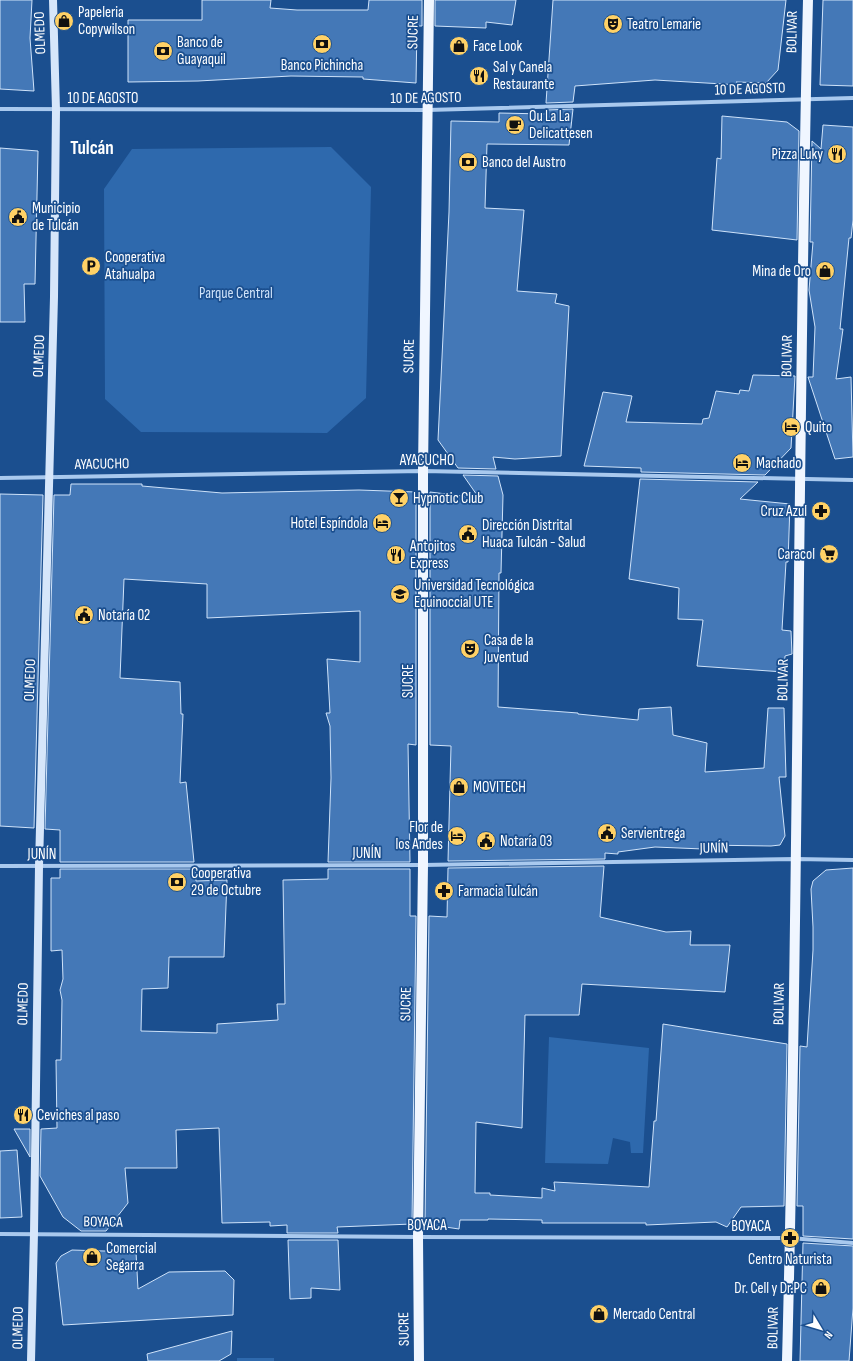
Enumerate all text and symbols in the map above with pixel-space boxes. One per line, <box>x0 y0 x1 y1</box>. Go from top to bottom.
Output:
place label: Papeleria Copywilson <box>78 3 135 39</box>
shop icon: Papeleria Copywilson <box>53 10 75 32</box>
street label: OLMEDO <box>30 11 50 55</box>
street label: BOLIVAR <box>782 11 802 53</box>
theatre icon: Teatro Lemarie <box>602 13 624 35</box>
street label: SUCRE <box>403 15 423 49</box>
place label: Teatro Lemarie <box>627 15 701 34</box>
place label: Banco de Guayaquil <box>177 33 226 69</box>
bank icon: Banco Pichincha <box>311 33 333 55</box>
shop icon: Face Look <box>448 35 470 57</box>
place label: Face Look <box>473 37 522 56</box>
bank icon: Banco de Guayaquil <box>152 40 174 62</box>
place label: Banco Pichincha <box>281 56 363 75</box>
place label: Sal y Canela Restaurante <box>493 58 555 94</box>
restaurant icon: Sal y Canela Restaurante <box>468 65 490 87</box>
street label: 10 DE AGOSTO <box>714 78 786 100</box>
street label: 10 DE AGOSTO <box>390 88 462 108</box>
street label: 10 DE AGOSTO <box>68 89 138 108</box>
place label: Ou La La Delicattesen <box>529 107 593 143</box>
cafe icon: Ou La La Delicattesen <box>504 114 526 136</box>
district label: Tulcán <box>70 137 114 160</box>
restaurant icon: Pizza Luky <box>826 143 848 165</box>
place label: Pizza Luky <box>772 145 823 164</box>
bank icon: Banco del Austro <box>457 151 479 173</box>
place label: Banco del Austro <box>482 153 566 172</box>
place label: Municipio de Tulcán <box>32 199 80 235</box>
public building icon: Municipio de Tulcán <box>7 206 29 228</box>
place label: Cooperativa Atahualpa <box>104 248 166 284</box>
parking icon: Cooperativa Atahualpa <box>80 255 102 277</box>
shop icon: Mina de Oro <box>814 260 836 282</box>
place label: Mina de Oro <box>752 262 811 281</box>
park label: Parque Central <box>199 284 273 303</box>
street label: OLMEDO <box>29 334 49 378</box>
street label: BOLIVAR <box>777 335 797 377</box>
street label: SUCRE <box>399 339 419 373</box>
hotel icon: Quito <box>780 416 802 438</box>
place label: Quito <box>805 418 832 437</box>
street label: AYACUCHO <box>399 451 454 470</box>
hotel icon: Machado <box>731 452 753 474</box>
street label: AYACUCHO <box>73 454 130 474</box>
place label: Machado <box>756 454 801 473</box>
bar icon: Hypnotic Club <box>388 487 410 509</box>
place label: Hypnotic Club <box>413 489 484 508</box>
pharmacy icon: Cruz Azul <box>810 500 832 522</box>
place label: Cruz Azul <box>760 502 807 521</box>
hotel icon: Hotel Espíndola <box>371 512 393 534</box>
place label: Hotel Espíndola <box>290 514 368 533</box>
place label: Dirección Distrital Huaca Tulcán - Salud <box>482 516 586 552</box>
public building icon: Dirección Distrital Huaca Tulcán - Salud <box>457 523 479 545</box>
place label: Antojitos Express <box>409 537 455 573</box>
supermarket icon: Caracol <box>818 543 840 565</box>
restaurant icon: Antojitos Express <box>385 544 407 566</box>
place label: Caracol <box>777 545 815 564</box>
place label: Universidad Tecnológica Equinoccial UTE <box>414 576 534 612</box>
school or university icon: Universidad Tecnológica Equinoccial UTE <box>389 583 411 605</box>
public building icon: Notaría 02 <box>73 604 95 626</box>
place label: Notaría 02 <box>98 606 150 625</box>
place label: Casa de la Juventud <box>483 631 534 667</box>
theatre icon: Casa de la Juventud <box>459 638 481 660</box>
street label: OLMEDO <box>20 658 40 702</box>
street label: BOLIVAR <box>773 659 793 701</box>
street label: SUCRE <box>399 664 418 698</box>
shop icon: MOVITECH <box>448 776 470 798</box>
place label: MOVITECH <box>473 778 526 797</box>
place label: Flor de los Andes <box>395 818 443 854</box>
public building icon: Servientrega <box>596 822 618 844</box>
place label: Servientrega <box>621 824 685 843</box>
hotel icon: Flor de los Andes <box>446 825 468 847</box>
public building icon: Notaría 03 <box>475 830 497 852</box>
place label: Notaría 03 <box>500 832 552 851</box>
street label: JUNÍN <box>698 838 729 858</box>
street label: JUNÍN <box>352 844 381 863</box>
street label: JUNÍN <box>27 845 56 864</box>
place label: Cooperativa 29 de Octubre <box>191 864 261 900</box>
bank icon: Cooperativa 29 de Octubre <box>166 871 188 893</box>
pharmacy icon: Farmacia Tulcán <box>433 880 455 902</box>
place label: Farmacia Tulcán <box>458 882 538 901</box>
street label: OLMEDO <box>13 982 33 1026</box>
street label: BOLIVAR <box>769 983 789 1025</box>
street label: SUCRE <box>396 987 416 1021</box>
restaurant icon: Ceviches al paso <box>12 1104 34 1126</box>
place label: Ceviches al paso <box>37 1106 119 1125</box>
street label: BOYACA <box>83 1212 123 1232</box>
street label: BOYACA <box>407 1216 447 1235</box>
street label: BOYACA <box>731 1217 771 1236</box>
pharmacy icon: Centro Naturista <box>779 1227 801 1249</box>
place label: Comercial Segarra <box>106 1239 156 1275</box>
shop icon: Comercial Segarra <box>81 1246 103 1268</box>
place label: Centro Naturista <box>748 1250 832 1269</box>
shop icon: Dr. Cell y Dr.PC <box>810 1277 832 1299</box>
place label: Dr. Cell y Dr.PC <box>734 1279 807 1298</box>
shop icon: Mercado Central <box>588 1303 610 1325</box>
place label: Mercado Central <box>613 1305 695 1324</box>
street label: OLMEDO <box>8 1306 28 1350</box>
street label: BOLIVAR <box>763 1307 783 1349</box>
north arrow <box>801 1309 841 1349</box>
street label: SUCRE <box>394 1312 414 1346</box>
text: N <box>821 1329 835 1341</box>

